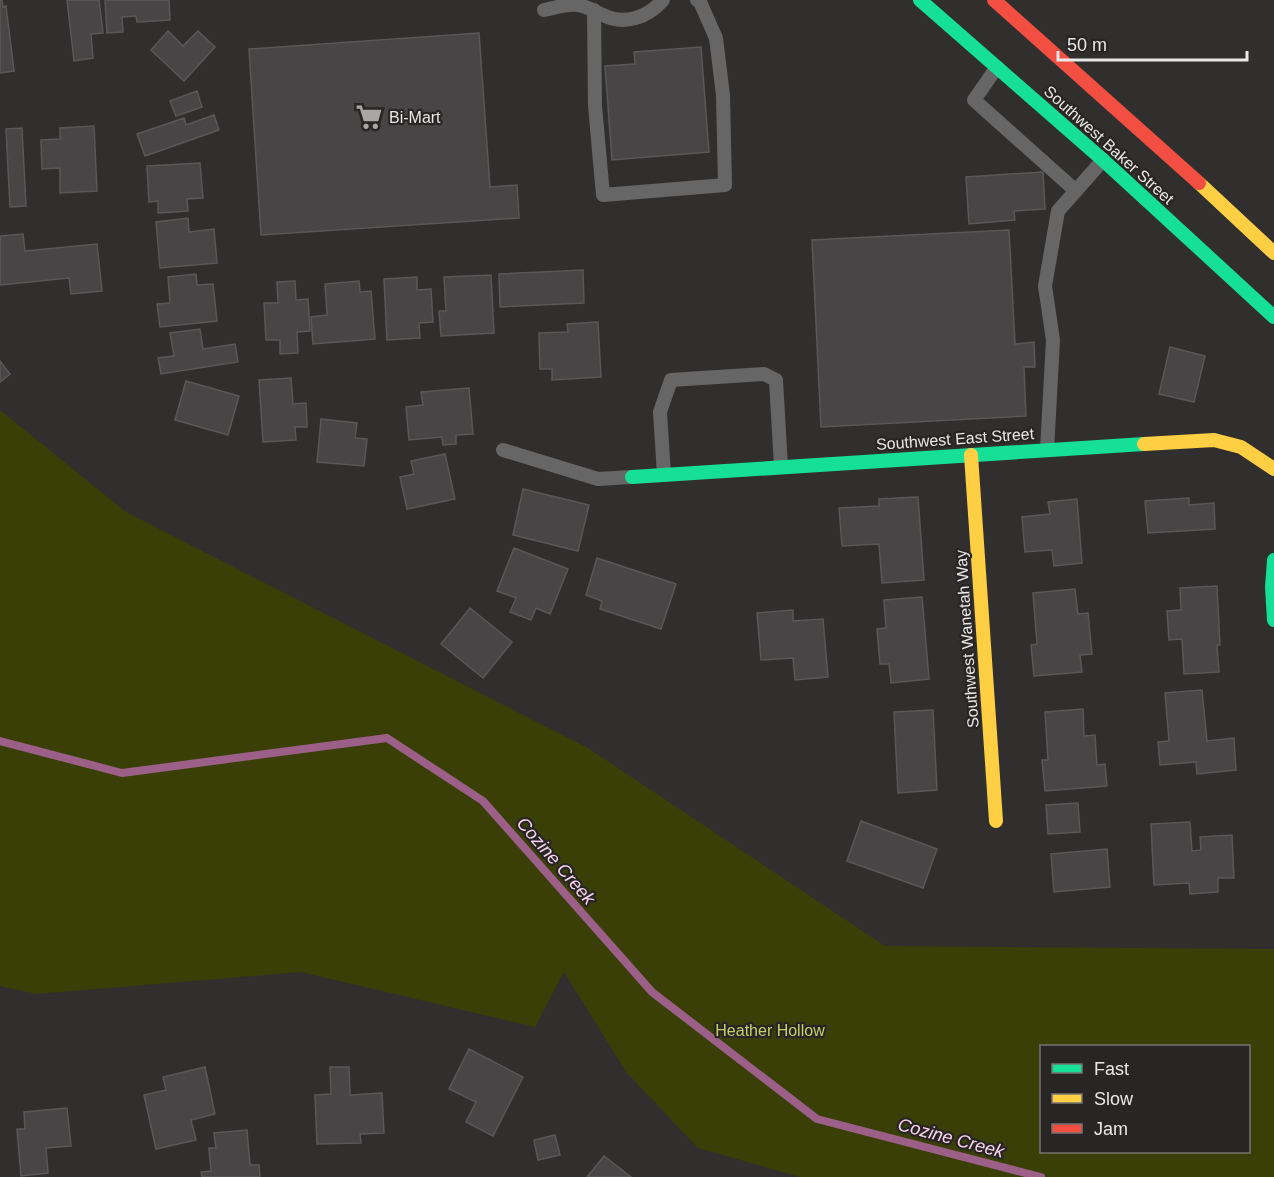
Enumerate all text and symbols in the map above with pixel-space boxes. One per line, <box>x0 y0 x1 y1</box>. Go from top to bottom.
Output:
scale bar <box>1058 24 1247 62</box>
text: 50 m <box>1067 35 1107 55</box>
street label: Southwest Baker Street <box>1041 82 1178 208</box>
supermarket icon: Bi-Mart <box>354 102 384 132</box>
place label: Bi-Mart <box>389 109 441 126</box>
street label: Southwest East Street <box>875 425 1035 453</box>
street label: Southwest Wanetah Way <box>952 549 982 729</box>
water label: Cozine Creek <box>513 813 600 909</box>
park label: Heather Hollow <box>715 1022 825 1039</box>
legend <box>1040 1045 1250 1153</box>
text: Fast <box>1094 1059 1129 1079</box>
text: Slow <box>1094 1089 1134 1109</box>
water label: Cozine Creek <box>896 1114 1007 1162</box>
text: Jam <box>1094 1119 1128 1139</box>

